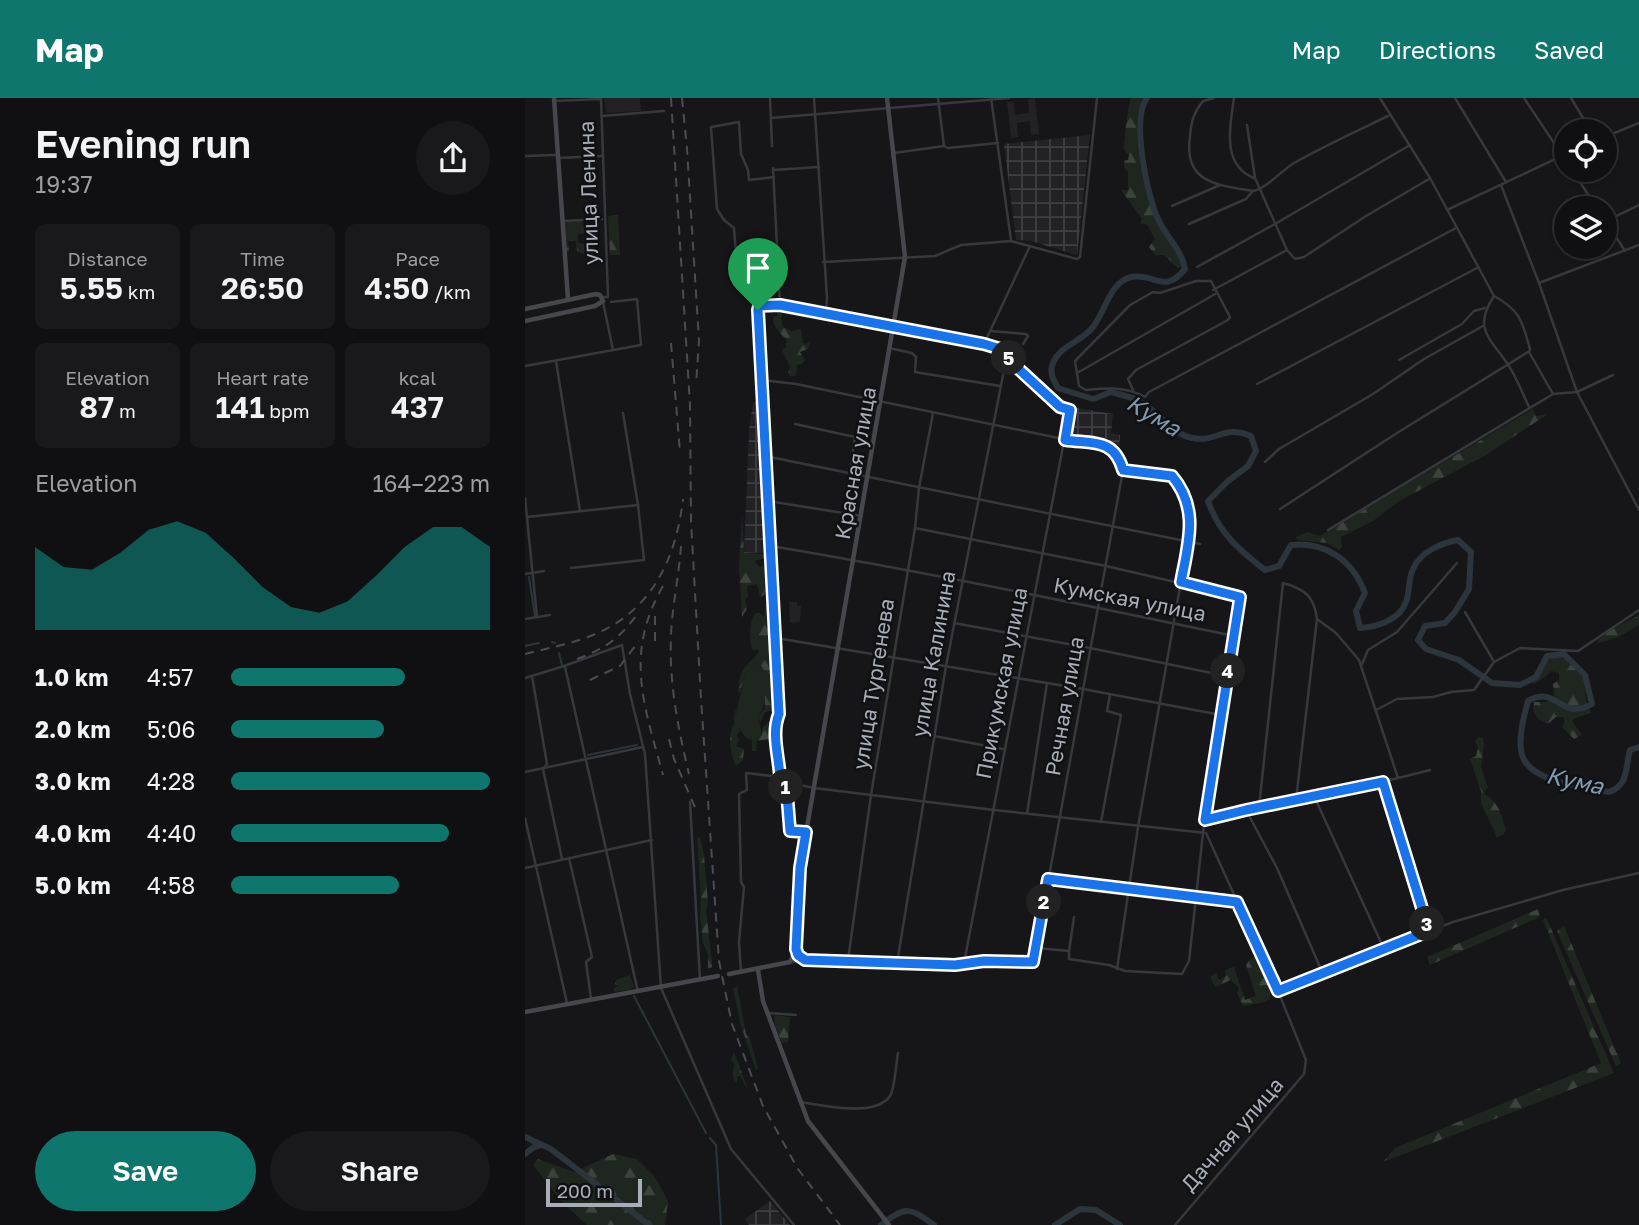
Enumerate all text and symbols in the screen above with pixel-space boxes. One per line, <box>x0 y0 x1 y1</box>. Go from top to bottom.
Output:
text: Map <box>35 30 104 69</box>
text: Map <box>1292 35 1341 64</box>
text: Directions <box>1379 35 1496 64</box>
text: Saved <box>1534 35 1604 64</box>
map controls <box>1554 119 1617 259</box>
button: locate <box>1554 119 1617 182</box>
street label: улица Ленина <box>572 120 604 266</box>
text: Evening run <box>35 121 251 166</box>
button: share <box>416 121 490 195</box>
text: 19:37 <box>35 170 93 198</box>
button: layers <box>1554 196 1617 259</box>
pin <box>728 238 788 310</box>
text: Distance <box>68 247 147 270</box>
text: Time <box>240 247 285 270</box>
text: Pace <box>395 247 440 270</box>
icon: arrive <box>739 249 777 287</box>
text: 5.55 <box>60 270 123 306</box>
text: 26:50 <box>221 270 304 306</box>
text: 4:50 <box>364 270 429 306</box>
text: km <box>123 280 155 303</box>
text: /km <box>429 280 471 303</box>
pin: 5 <box>991 341 1027 376</box>
text: 5 <box>1003 346 1014 369</box>
text: Elevation <box>65 366 150 389</box>
text: Heart rate <box>216 366 309 389</box>
text: kcal <box>399 366 436 389</box>
street label: Красная улица <box>829 385 881 541</box>
water label: Кума <box>1122 388 1187 442</box>
text: 87 <box>79 389 114 425</box>
text: 141 <box>215 389 265 425</box>
text: 437 <box>391 389 444 425</box>
text: m <box>114 399 136 422</box>
text: bpm <box>265 399 310 422</box>
text: Elevation <box>35 469 137 497</box>
text: 164–223 m <box>372 469 490 497</box>
street label: улица Калинина <box>906 569 960 739</box>
street label: Кумская улица <box>1052 571 1208 627</box>
street label: Прикумская улица <box>970 585 1032 781</box>
street label: улица Тургенева <box>847 596 899 772</box>
street label: Речная улица <box>1039 634 1089 778</box>
pin: 4 <box>1211 654 1245 688</box>
text: 4 <box>1222 659 1233 682</box>
text: 1.0 km <box>35 663 108 691</box>
text: 4:57 <box>147 663 193 691</box>
text: 2.0 km <box>35 715 111 743</box>
text: 5:06 <box>147 715 195 743</box>
water label: Кума <box>1544 760 1607 800</box>
text: 3.0 km <box>35 767 111 795</box>
text: 4:28 <box>147 767 195 795</box>
pin: 1 <box>769 770 803 804</box>
text: 1 <box>781 775 790 798</box>
text: 4.0 km <box>35 819 111 847</box>
text: 4:40 <box>147 819 196 847</box>
text: 5.0 km <box>35 871 111 899</box>
text: 4:58 <box>147 871 195 899</box>
pin: 2 <box>1027 884 1061 920</box>
text: 2 <box>1038 890 1049 913</box>
pin: 3 <box>1409 906 1445 942</box>
text: 3 <box>1421 912 1432 935</box>
street label: Дачная улица <box>1176 1072 1288 1196</box>
button: Save <box>35 1131 256 1211</box>
button: Share <box>270 1131 490 1211</box>
scale bar <box>546 1176 642 1208</box>
text: 200 m <box>557 1179 613 1202</box>

